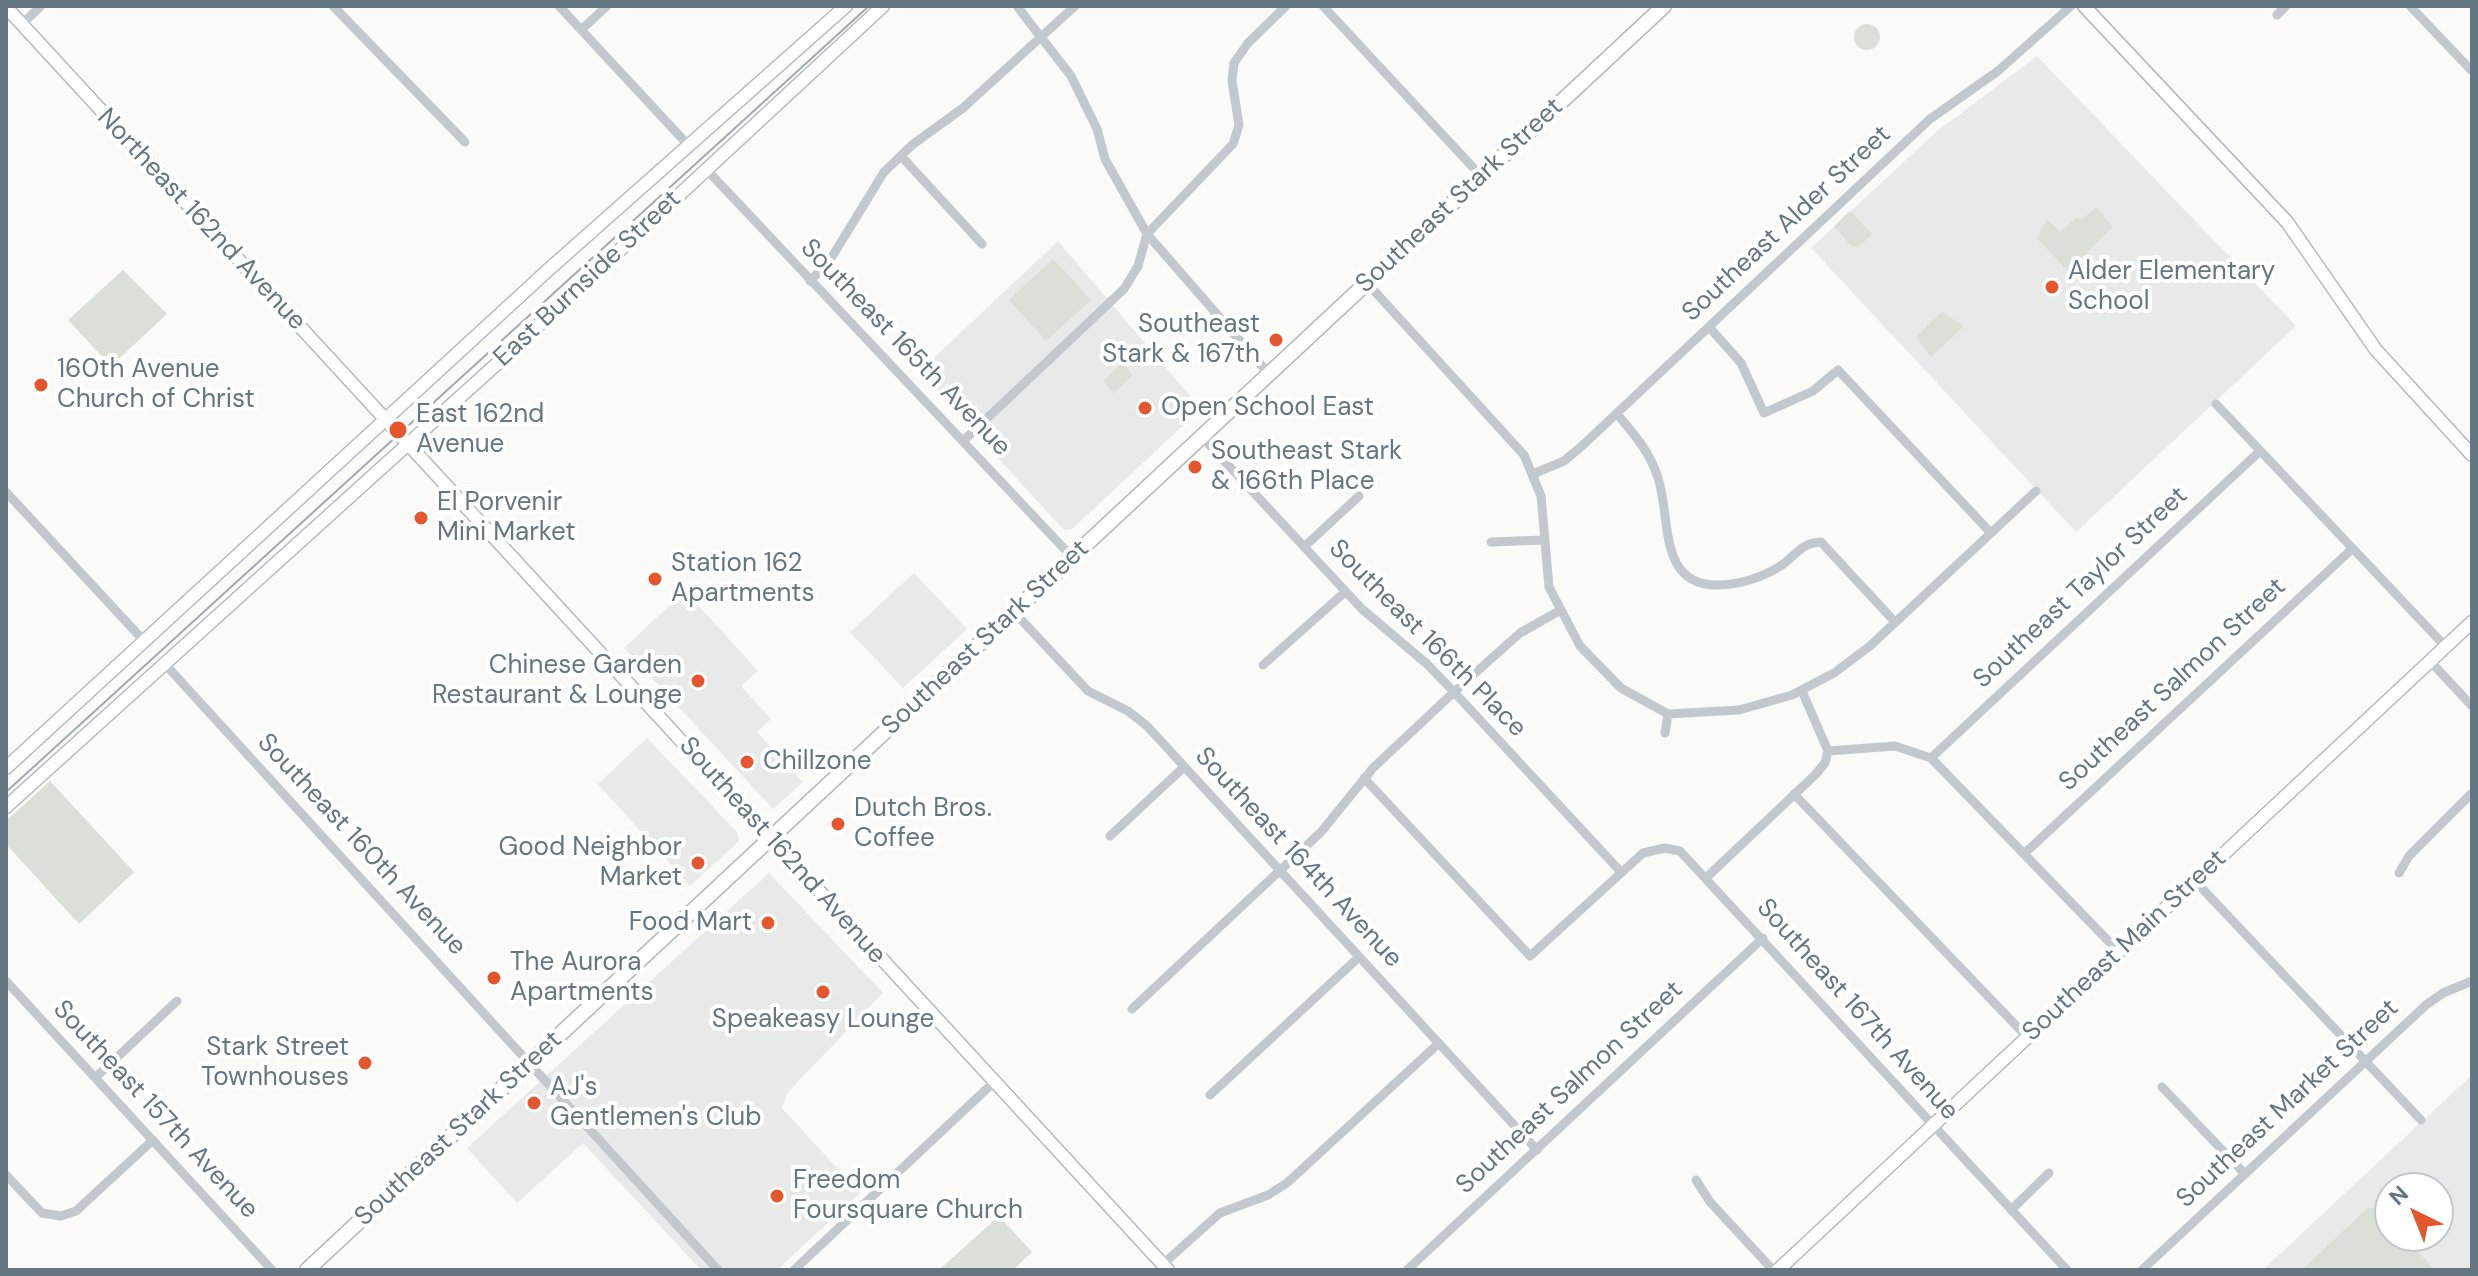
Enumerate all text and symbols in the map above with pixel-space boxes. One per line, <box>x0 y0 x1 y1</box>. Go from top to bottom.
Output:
street label: Southeast Stark Street <box>1350 92 1570 300</box>
street label: Northeast 162nd Avenue <box>90 103 312 337</box>
street label: Southeast Alder Street <box>1676 119 1898 329</box>
street label: East Burnside Street <box>488 184 688 374</box>
street label: Southeast 165th Avenue <box>793 233 1017 463</box>
place label: Alder Elementary School <box>2068 256 2275 318</box>
marker: Alder Elementary School <box>2043 278 2061 296</box>
place label: Southeast Stark & 167th <box>1102 309 1260 370</box>
marker: Southeast Stark & 167th <box>1267 331 1285 349</box>
place label: 160th Avenue Church of Christ <box>57 354 255 416</box>
marker: 160th Avenue Church of Christ <box>32 376 50 394</box>
place label: Open School East <box>1161 392 1374 424</box>
place label: East 162nd Avenue <box>416 399 544 460</box>
marker: Open School East <box>1136 399 1154 417</box>
marker: East 162nd Avenue <box>387 419 409 441</box>
place label: Southeast Stark & 166th Place <box>1211 436 1402 498</box>
marker: Southeast Stark & 166th Place <box>1186 458 1204 476</box>
street label: Southeast Taylor Street <box>1967 481 2195 695</box>
place label: El Porvenir Mini Market <box>437 487 576 548</box>
marker: El Porvenir Mini Market <box>412 509 430 527</box>
street label: Southeast Stark Street <box>876 534 1096 742</box>
street label: Southeast 166th Place <box>1322 534 1532 744</box>
place label: Station 162 Apartments <box>671 548 815 610</box>
marker: Station 162 Apartments <box>646 570 664 588</box>
street label: Southeast Salmon Street <box>2053 572 2293 798</box>
place label: Chinese Garden Restaurant & Lounge <box>432 650 682 712</box>
marker: Chinese Garden Restaurant & Lounge <box>689 672 707 690</box>
street label: Southeast 160th Avenue <box>250 728 472 962</box>
street label: Southeast 162nd Avenue <box>672 731 892 971</box>
street label: Southeast 164th Avenue <box>1188 741 1408 975</box>
place label: Chillzone <box>763 746 871 778</box>
marker: Chillzone <box>738 753 756 771</box>
place label: Dutch Bros. Coffee <box>854 793 992 854</box>
marker: Dutch Bros. Coffee <box>829 815 847 833</box>
place label: Good Neighbor Market <box>498 832 682 894</box>
street label: Southeast Main Street <box>2017 844 2233 1048</box>
marker: Good Neighbor Market <box>689 854 707 872</box>
street label: Southeast 167th Avenue <box>1749 893 1965 1127</box>
place label: Food Mart <box>629 907 752 939</box>
marker: Food Mart <box>759 914 777 932</box>
place label: The Aurora Apartments <box>510 947 654 1008</box>
marker: The Aurora Apartments <box>485 969 503 987</box>
street label: Southeast Salmon Street <box>1450 975 1690 1201</box>
marker: Speakeasy Lounge <box>814 983 832 1001</box>
street label: Southeast Market Street <box>2171 993 2405 1215</box>
street label: Southeast 157th Avenue <box>46 994 264 1226</box>
place label: Speakeasy Lounge <box>712 1004 934 1036</box>
street label: Southeast Stark Street <box>349 1025 569 1233</box>
place label: Stark Street Townhouses <box>201 1032 349 1094</box>
marker: Stark Street Townhouses <box>356 1054 374 1072</box>
place label: AJ's Gentlemen's Club <box>550 1072 761 1134</box>
marker: AJ's Gentlemen's Club <box>525 1094 543 1112</box>
place label: Freedom Foursquare Church <box>793 1165 1023 1226</box>
north arrow <box>2374 1172 2454 1252</box>
text: N <box>2383 1179 2414 1212</box>
marker: Freedom Foursquare Church <box>768 1187 786 1205</box>

